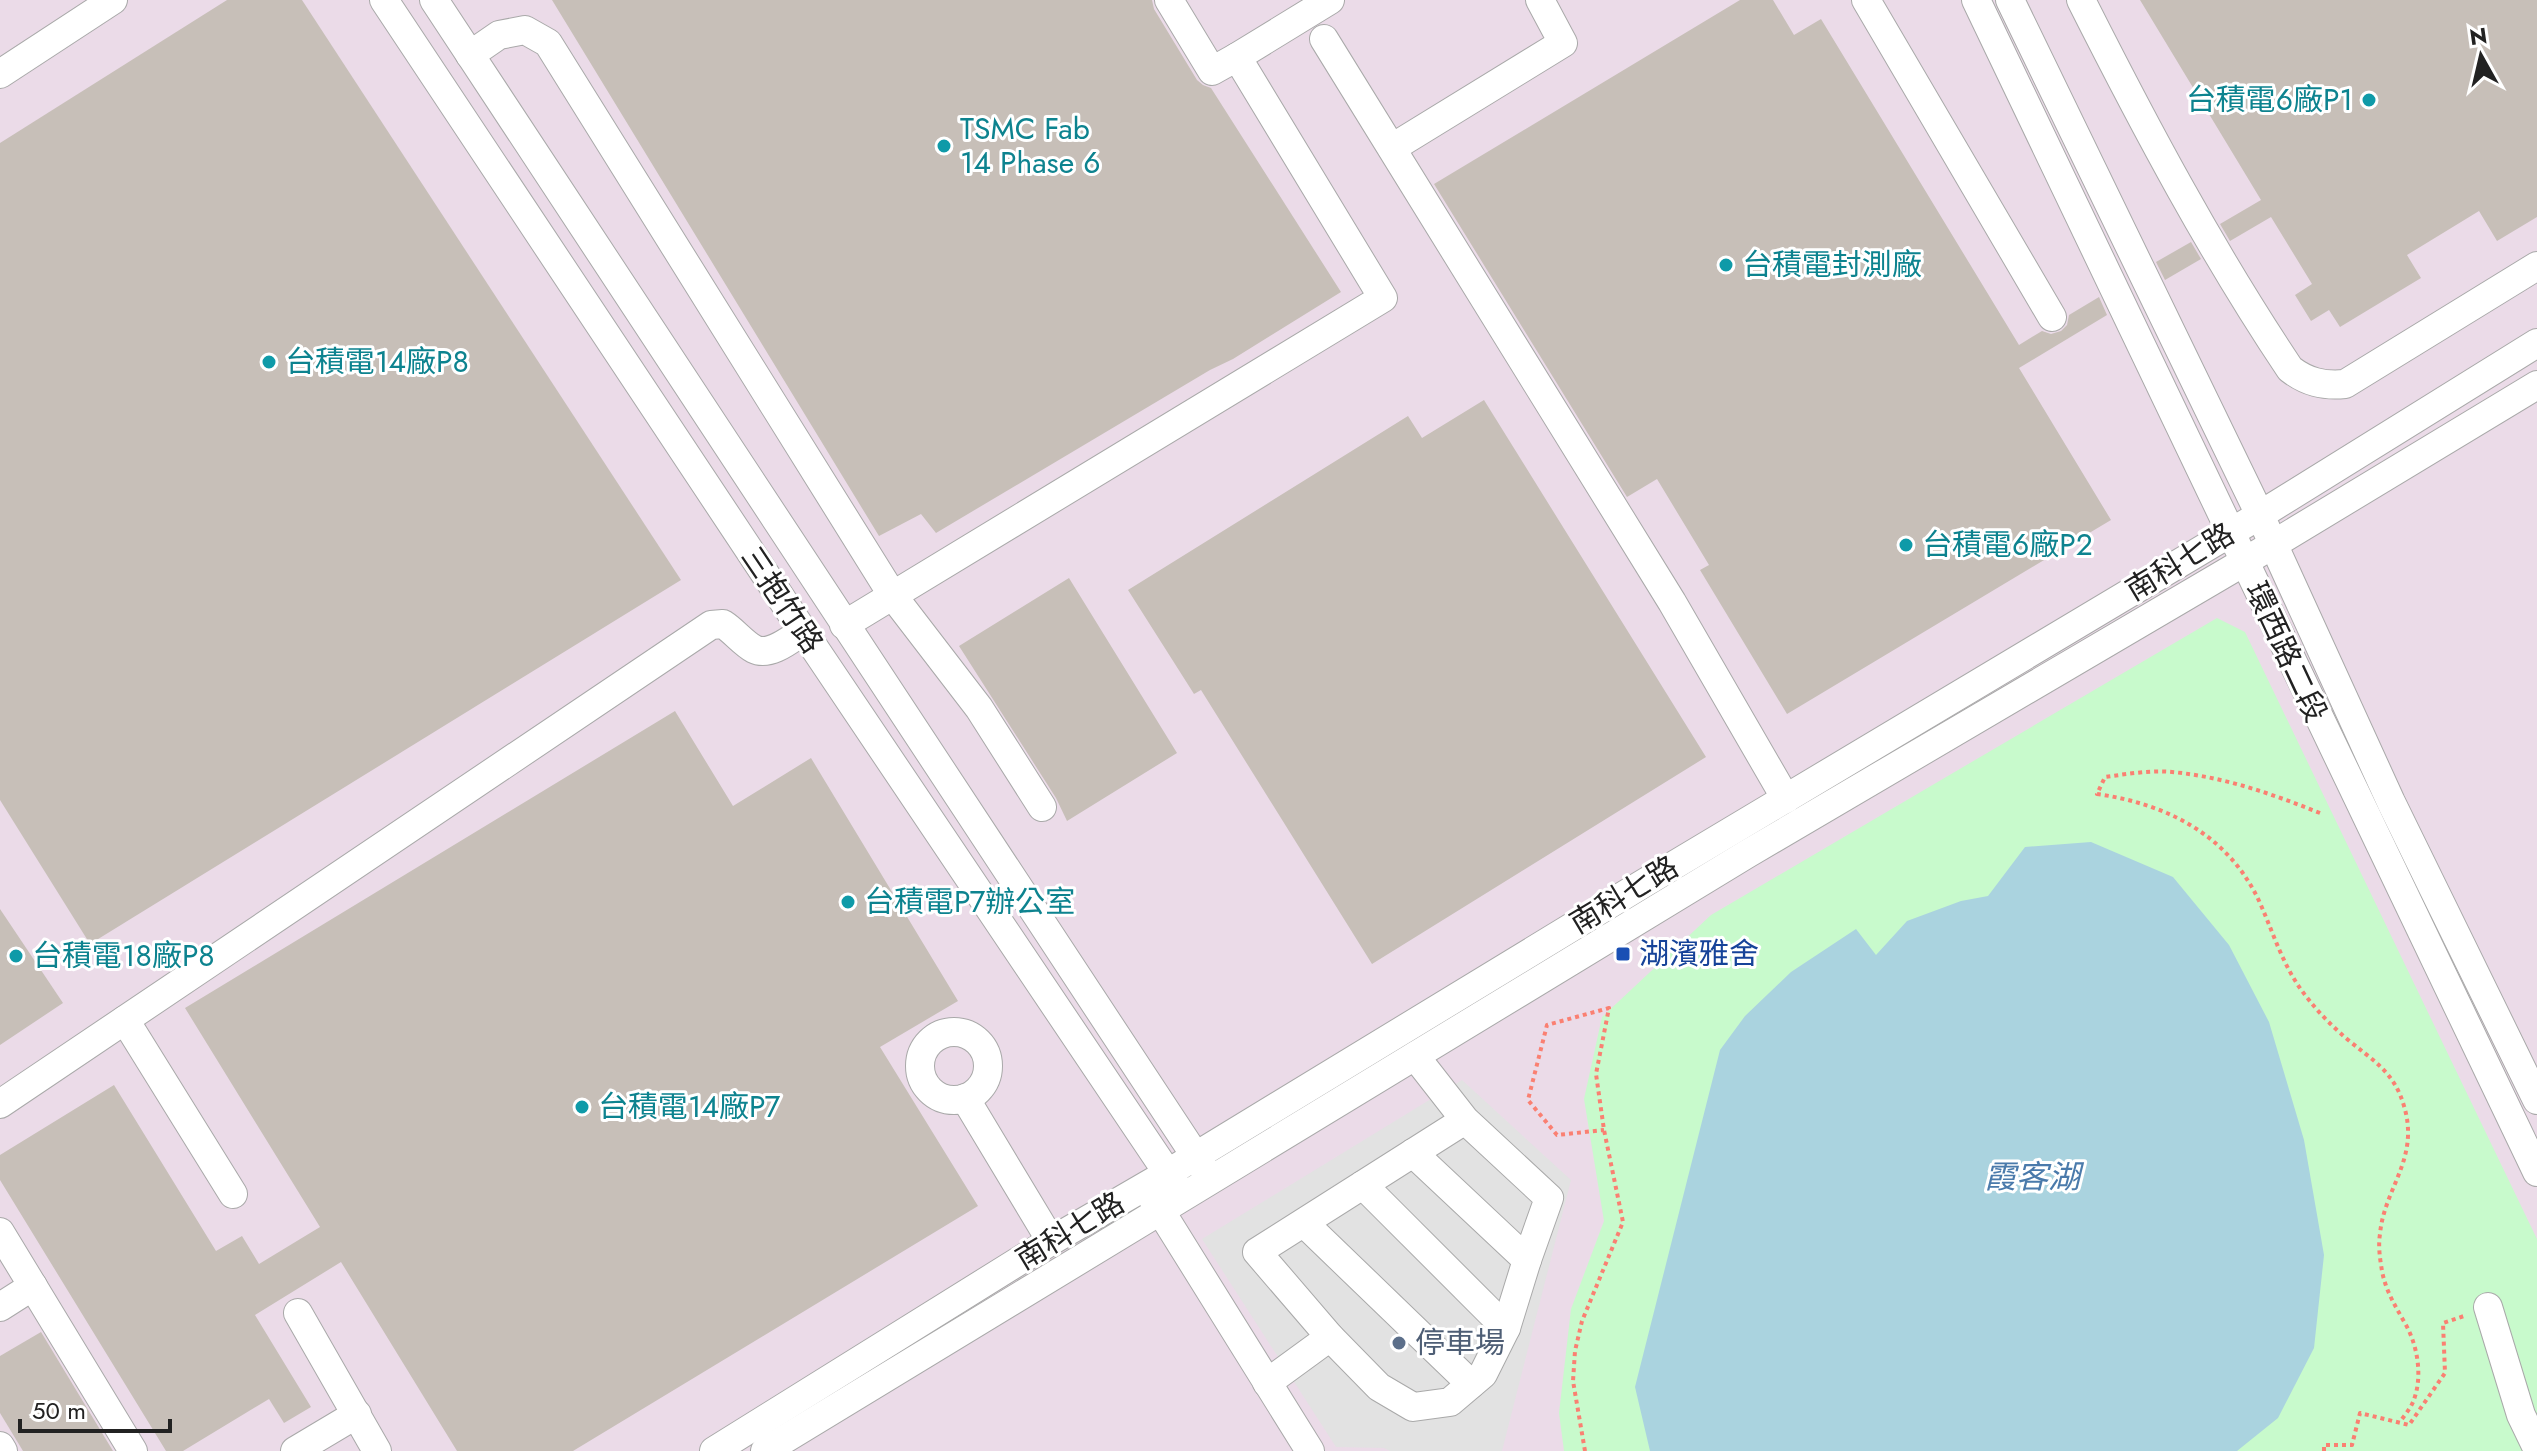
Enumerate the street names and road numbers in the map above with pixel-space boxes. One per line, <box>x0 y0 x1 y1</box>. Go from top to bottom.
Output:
street label: 南科七路 <box>2117 512 2242 611</box>
street label: 三抱竹路 <box>731 538 834 661</box>
street label: 環西路二段 <box>2235 575 2338 729</box>
street label: 南科七路 <box>1561 845 1686 944</box>
street label: 南科七路 <box>1007 1181 1132 1280</box>

